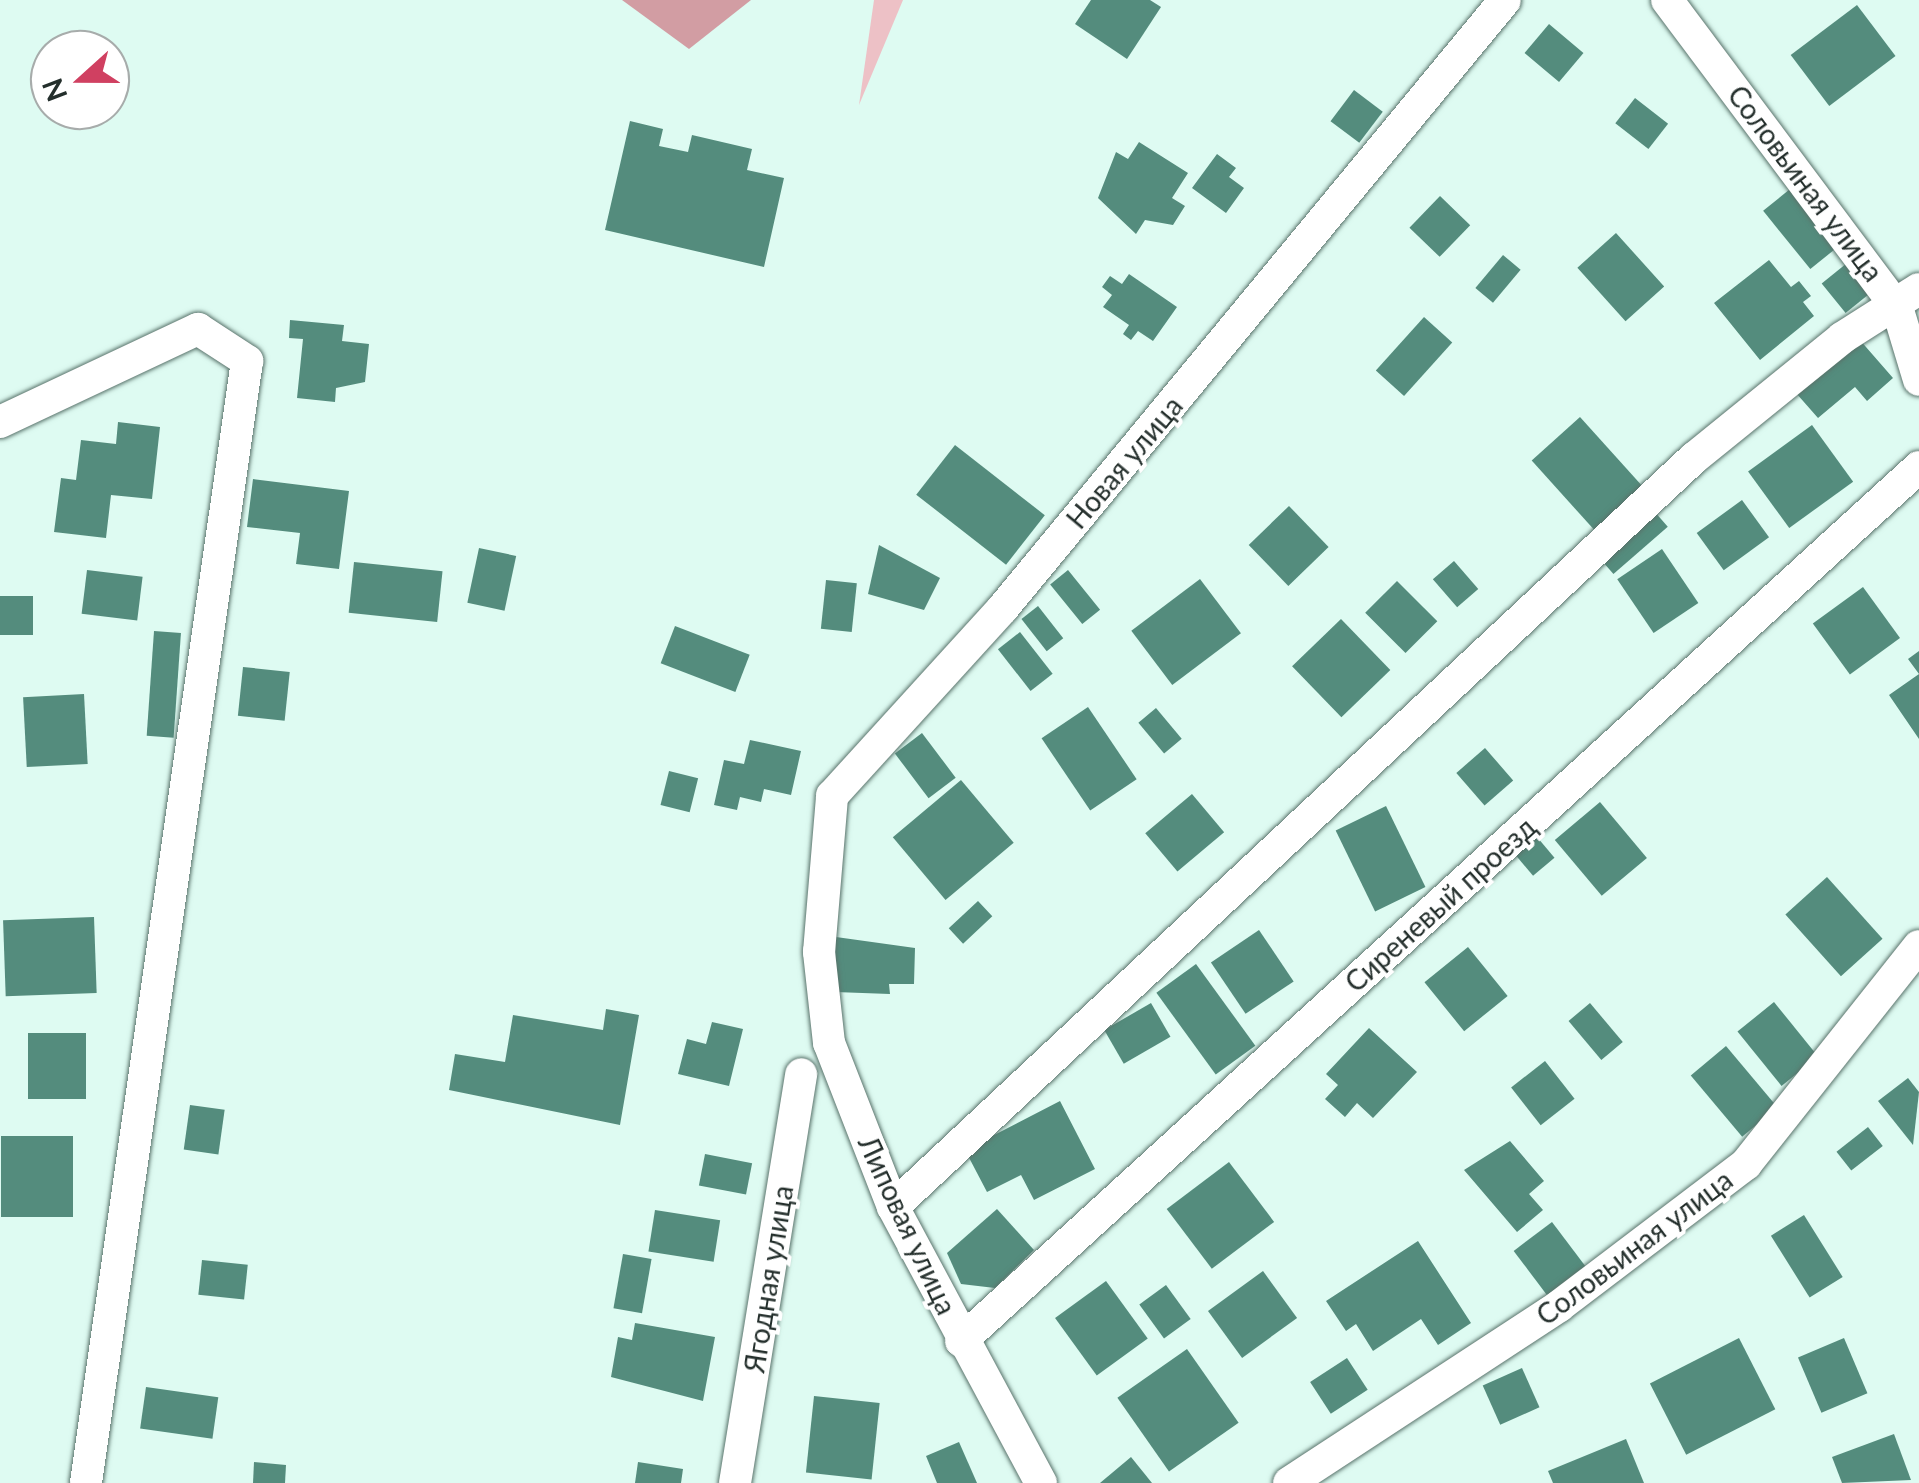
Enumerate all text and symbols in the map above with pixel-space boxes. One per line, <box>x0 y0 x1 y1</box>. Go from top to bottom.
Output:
north arrow <box>30 30 130 130</box>
text: N <box>34 74 74 106</box>
street label: Соловьиная улица <box>1721 78 1891 288</box>
street label: Новая улица <box>1059 389 1189 535</box>
street label: Сиреневый проезд <box>1338 810 1542 998</box>
street label: Липовая улица <box>852 1130 964 1320</box>
street label: Соловьиная улица <box>1529 1162 1739 1332</box>
street label: Ягодная улица <box>737 1183 799 1375</box>

